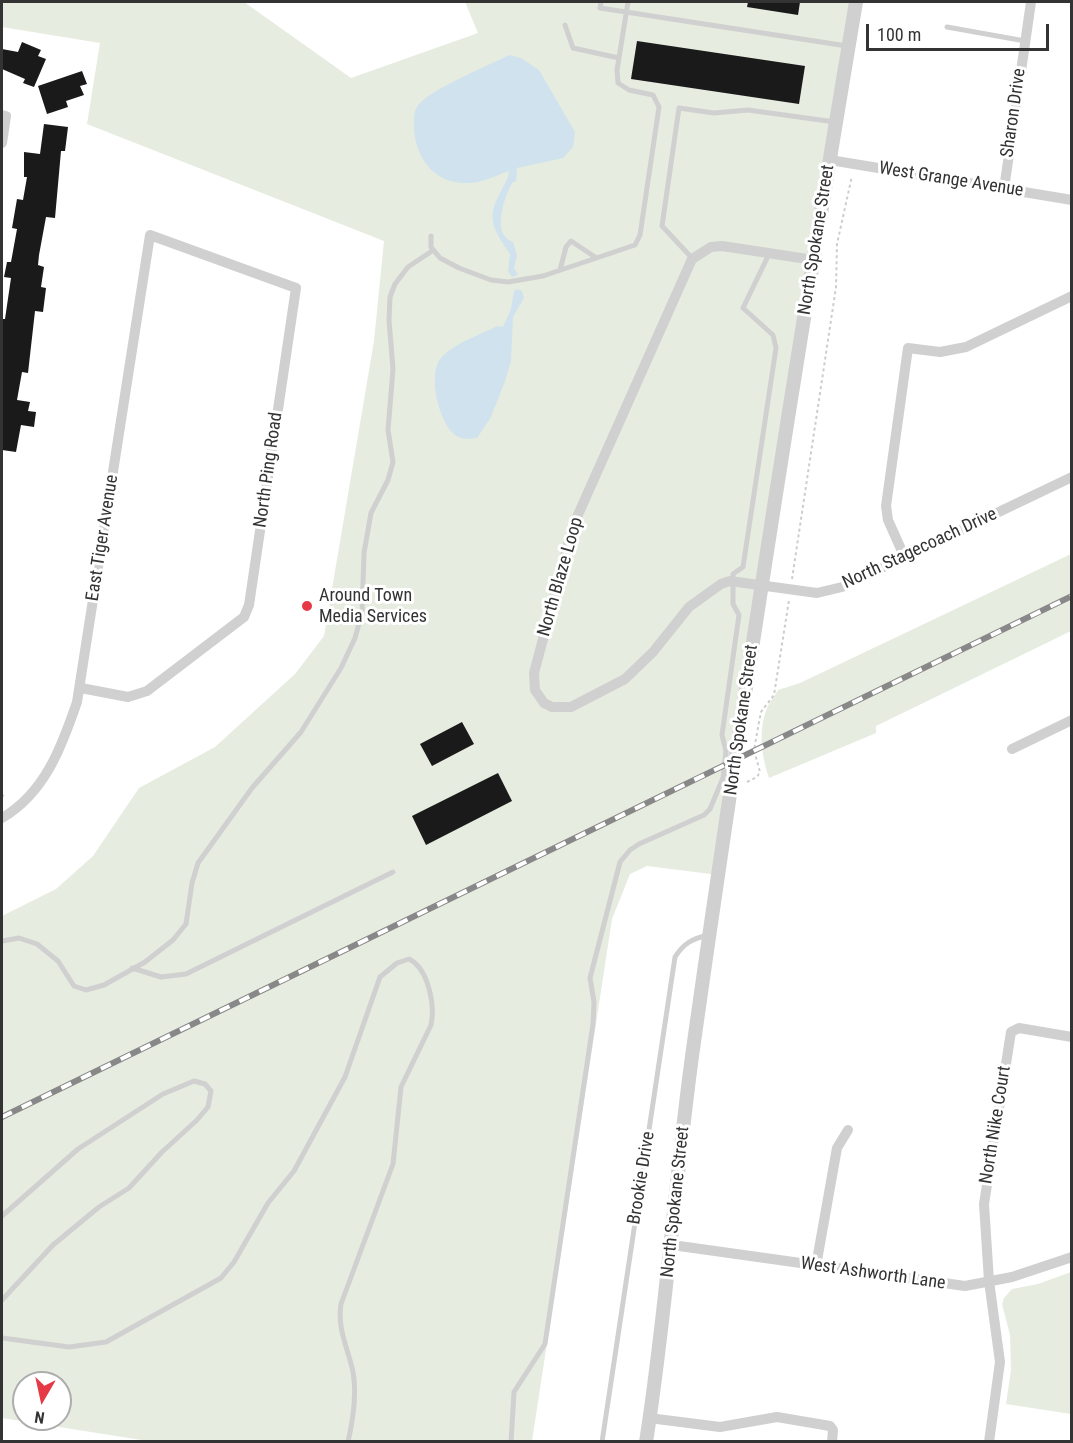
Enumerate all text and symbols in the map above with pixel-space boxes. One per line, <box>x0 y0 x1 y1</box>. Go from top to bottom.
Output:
scale bar <box>869 12 1052 50</box>
text: 100 m <box>877 24 921 45</box>
street label: Sharon Drive <box>997 67 1031 159</box>
street label: West Grange Avenue <box>877 158 1025 202</box>
street label: North Spokane Street <box>794 163 840 317</box>
street label: North Ping Road <box>250 411 288 529</box>
street label: East Tiger Avenue <box>82 473 124 603</box>
street label: North Stagecoach Drive <box>839 504 1001 594</box>
street label: North Blaze Loop <box>534 515 588 639</box>
place label: Around Town Media Services <box>319 585 427 628</box>
marker: Around Town Media Services <box>300 599 314 613</box>
street label: North Spokane Street <box>721 643 763 797</box>
street label: North Nike Court <box>976 1064 1016 1186</box>
street label: North Spokane Street <box>657 1125 695 1279</box>
street label: Brookie Drive <box>624 1130 660 1226</box>
street label: West Ashworth Lane <box>799 1253 947 1295</box>
north arrow <box>12 1371 72 1431</box>
text: N <box>33 1407 46 1427</box>

